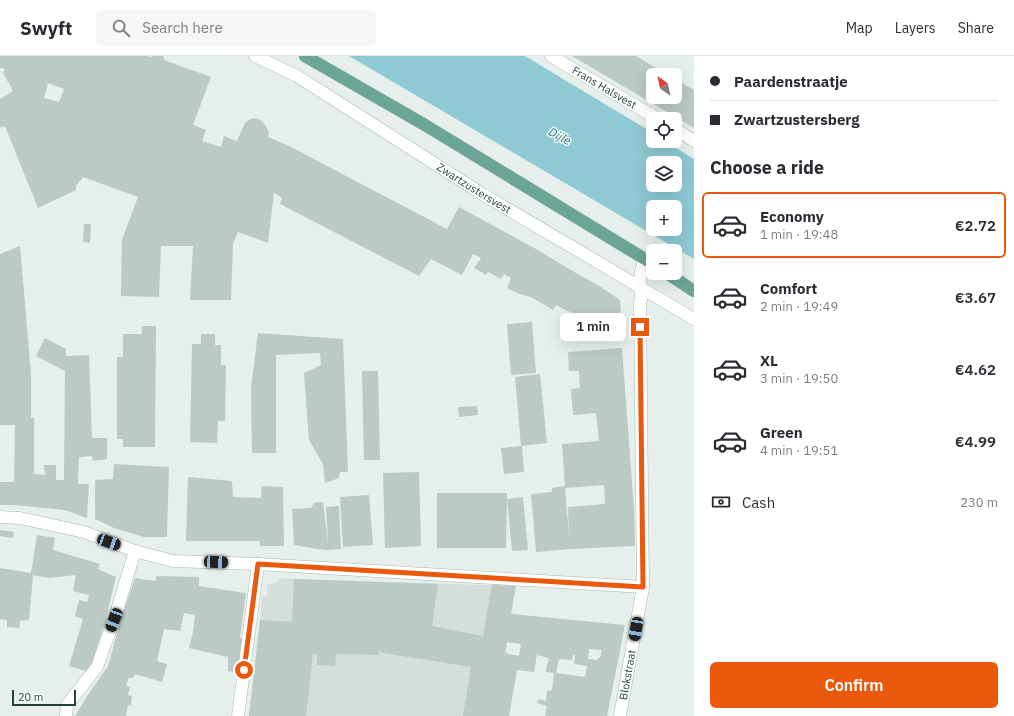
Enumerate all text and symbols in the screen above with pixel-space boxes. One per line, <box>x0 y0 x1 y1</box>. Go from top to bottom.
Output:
search box <box>96 10 376 46</box>
text: Swyft <box>20 16 72 40</box>
icon: search <box>110 17 132 39</box>
text: Search here <box>142 18 223 37</box>
text: Map <box>846 19 873 37</box>
text: Layers <box>895 19 936 37</box>
text: Share <box>958 19 994 37</box>
street label: Frans Halsvest <box>570 63 639 112</box>
north arrow <box>646 68 682 104</box>
map controls <box>646 68 682 280</box>
text: Paardenstraatje <box>734 72 848 91</box>
text: Zwartzustersberg <box>734 110 859 129</box>
button: locate <box>646 112 682 148</box>
water label: Dijle <box>546 124 574 148</box>
button: layers <box>646 156 682 192</box>
text: Choose a ride <box>710 156 824 179</box>
street label: Zwartzustersvest <box>434 160 514 216</box>
button: + <box>646 200 682 236</box>
icon: car <box>712 207 748 243</box>
text: Economy <box>760 207 824 226</box>
text: €2.72 <box>955 216 996 235</box>
text: 1 min · 19:48 <box>760 226 838 243</box>
button: − <box>646 244 682 280</box>
icon: car <box>712 279 748 315</box>
text: Comfort <box>760 279 817 298</box>
text: €3.67 <box>955 288 996 307</box>
text: 2 min · 19:49 <box>760 298 838 315</box>
callout: 1 min <box>560 313 626 341</box>
text: 1 min <box>576 318 610 335</box>
route end <box>631 318 649 336</box>
icon: car <box>712 351 748 387</box>
text: XL <box>760 351 778 370</box>
text: €4.62 <box>955 360 996 379</box>
text: 3 min · 19:50 <box>760 370 838 387</box>
icon: car <box>712 423 748 459</box>
text: Green <box>760 423 803 442</box>
text: €4.99 <box>955 432 996 451</box>
text: 4 min · 19:51 <box>760 442 838 459</box>
icon: cash <box>710 491 732 513</box>
text: Cash <box>742 493 775 512</box>
text: 230 m <box>960 494 998 511</box>
car <box>96 532 122 552</box>
car <box>204 556 228 568</box>
car <box>104 607 124 633</box>
car <box>628 616 644 642</box>
street label: Blokstraat <box>616 648 639 701</box>
route start <box>235 661 253 679</box>
button: Confirm <box>710 662 998 708</box>
scale bar <box>12 688 76 707</box>
text: 20 m <box>18 690 43 704</box>

